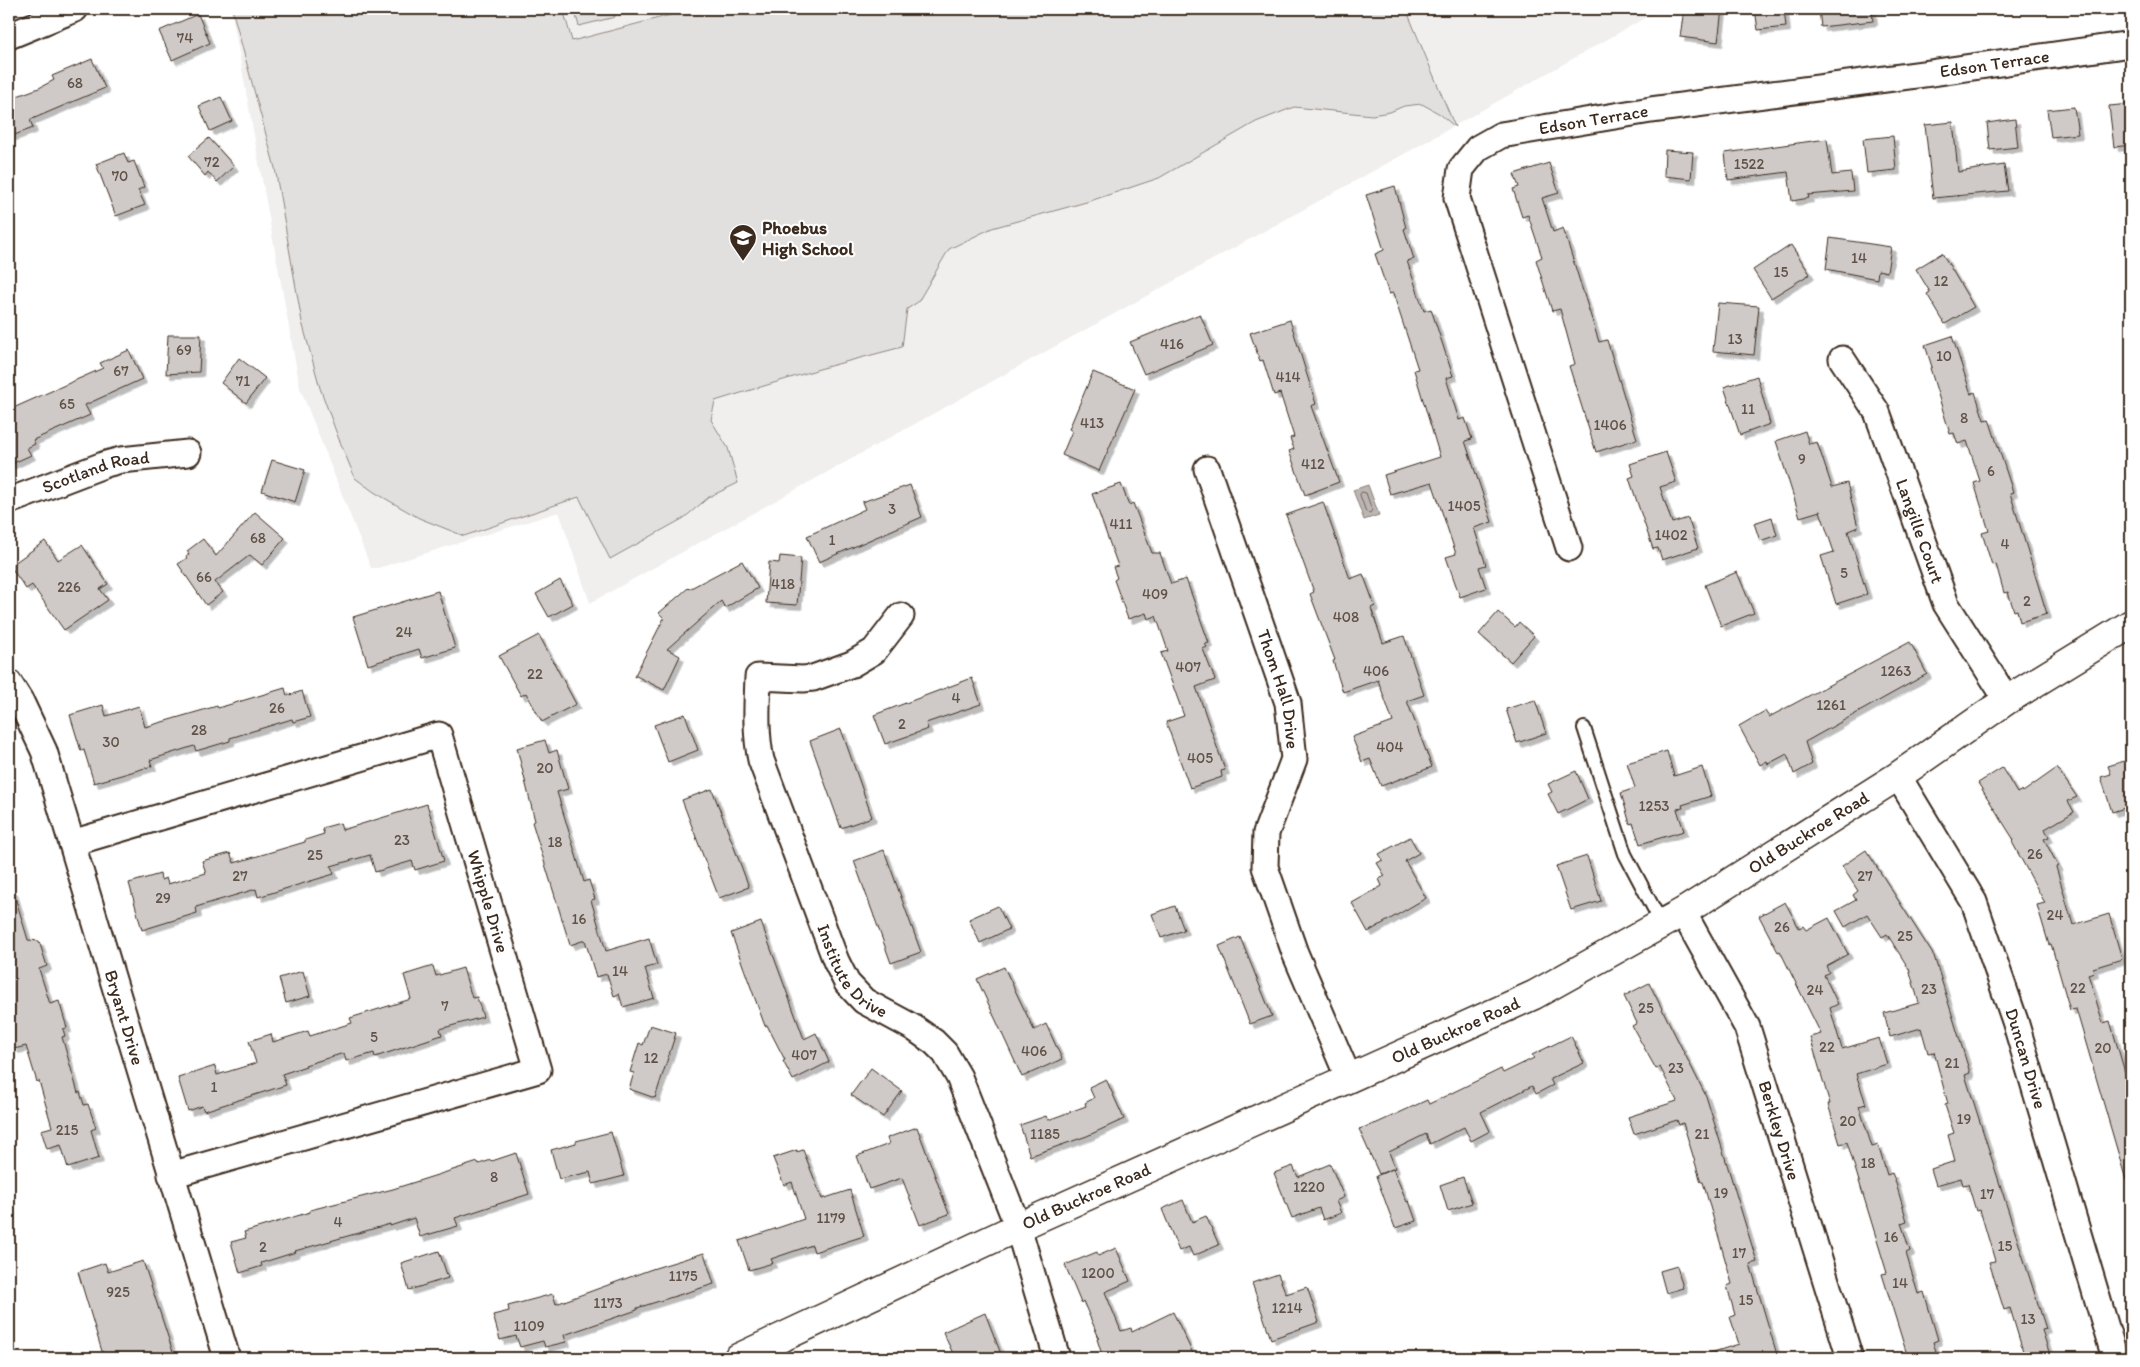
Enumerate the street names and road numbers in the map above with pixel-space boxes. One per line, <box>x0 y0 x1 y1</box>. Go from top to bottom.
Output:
street label: Edson Terrace <box>1938 45 2051 83</box>
street label: Edson Terrace <box>1537 100 1650 140</box>
street label: Scotland Road <box>39 446 151 498</box>
street label: Langille Court <box>1891 476 1949 587</box>
street label: Thom Hall Drive <box>1252 626 1304 750</box>
street label: Old Buckroe Road <box>1744 786 1873 879</box>
street label: Whipple Drive <box>463 847 514 955</box>
street label: Institute Drive <box>812 921 891 1023</box>
street label: Bryant Drive <box>100 967 149 1068</box>
street label: Old Buckroe Road <box>1388 992 1524 1069</box>
street label: Duncan Drive <box>2000 1005 2051 1111</box>
street label: Berkley Drive <box>1753 1078 1805 1183</box>
street label: Old Buckroe Road <box>1019 1158 1154 1235</box>

